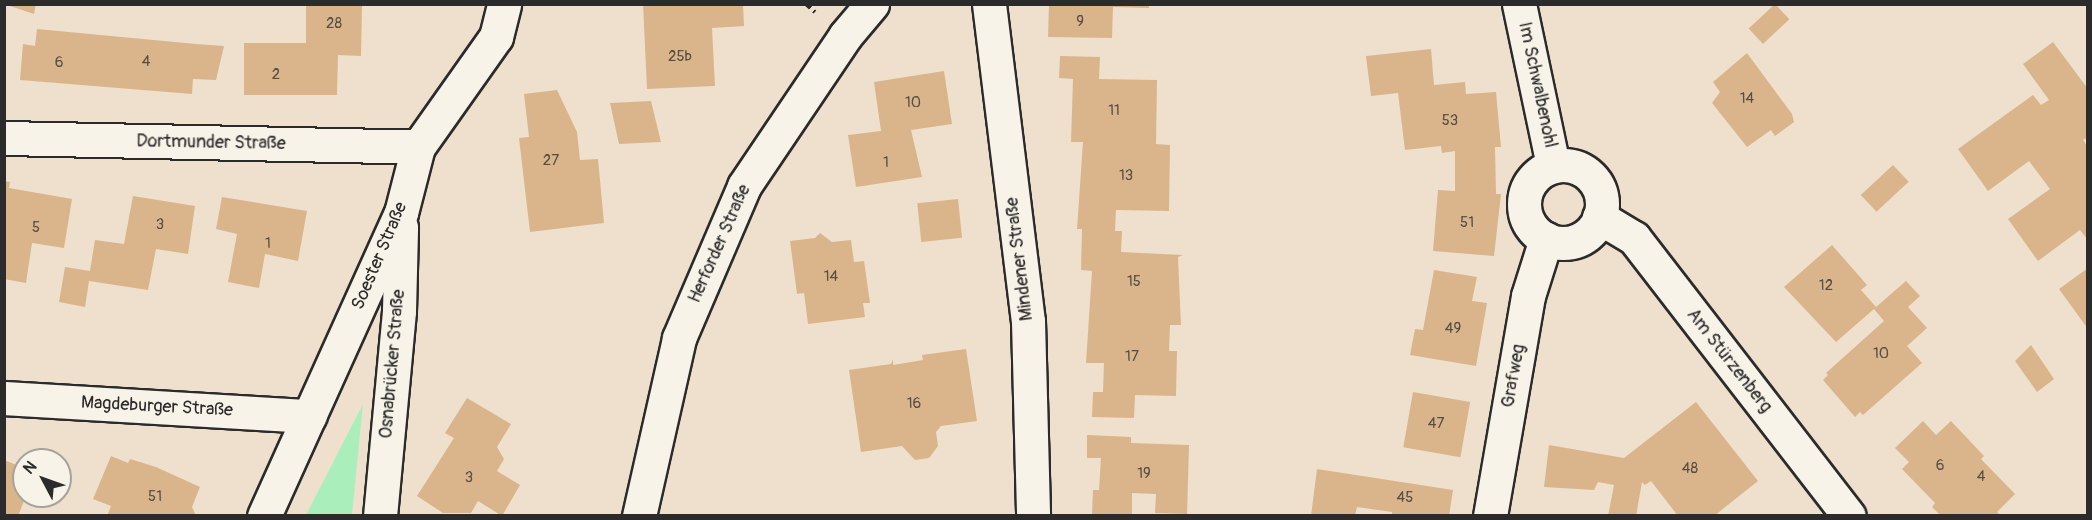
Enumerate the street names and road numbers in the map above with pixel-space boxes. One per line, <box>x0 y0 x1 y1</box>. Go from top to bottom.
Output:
street label: Im Schwalbenohl <box>1513 20 1561 150</box>
street label: Dortmunder Straße <box>136 131 286 155</box>
street label: Herforder Straße <box>684 181 756 307</box>
street label: Mindener Straße <box>1002 196 1038 322</box>
street label: Soester Straße <box>348 199 412 313</box>
street label: Osnabrücker Straße <box>376 288 410 440</box>
street label: Am Stürzenberg <box>1682 305 1776 417</box>
street label: Grafweg <box>1498 343 1530 409</box>
street label: Magdeburger Straße <box>81 392 233 422</box>

